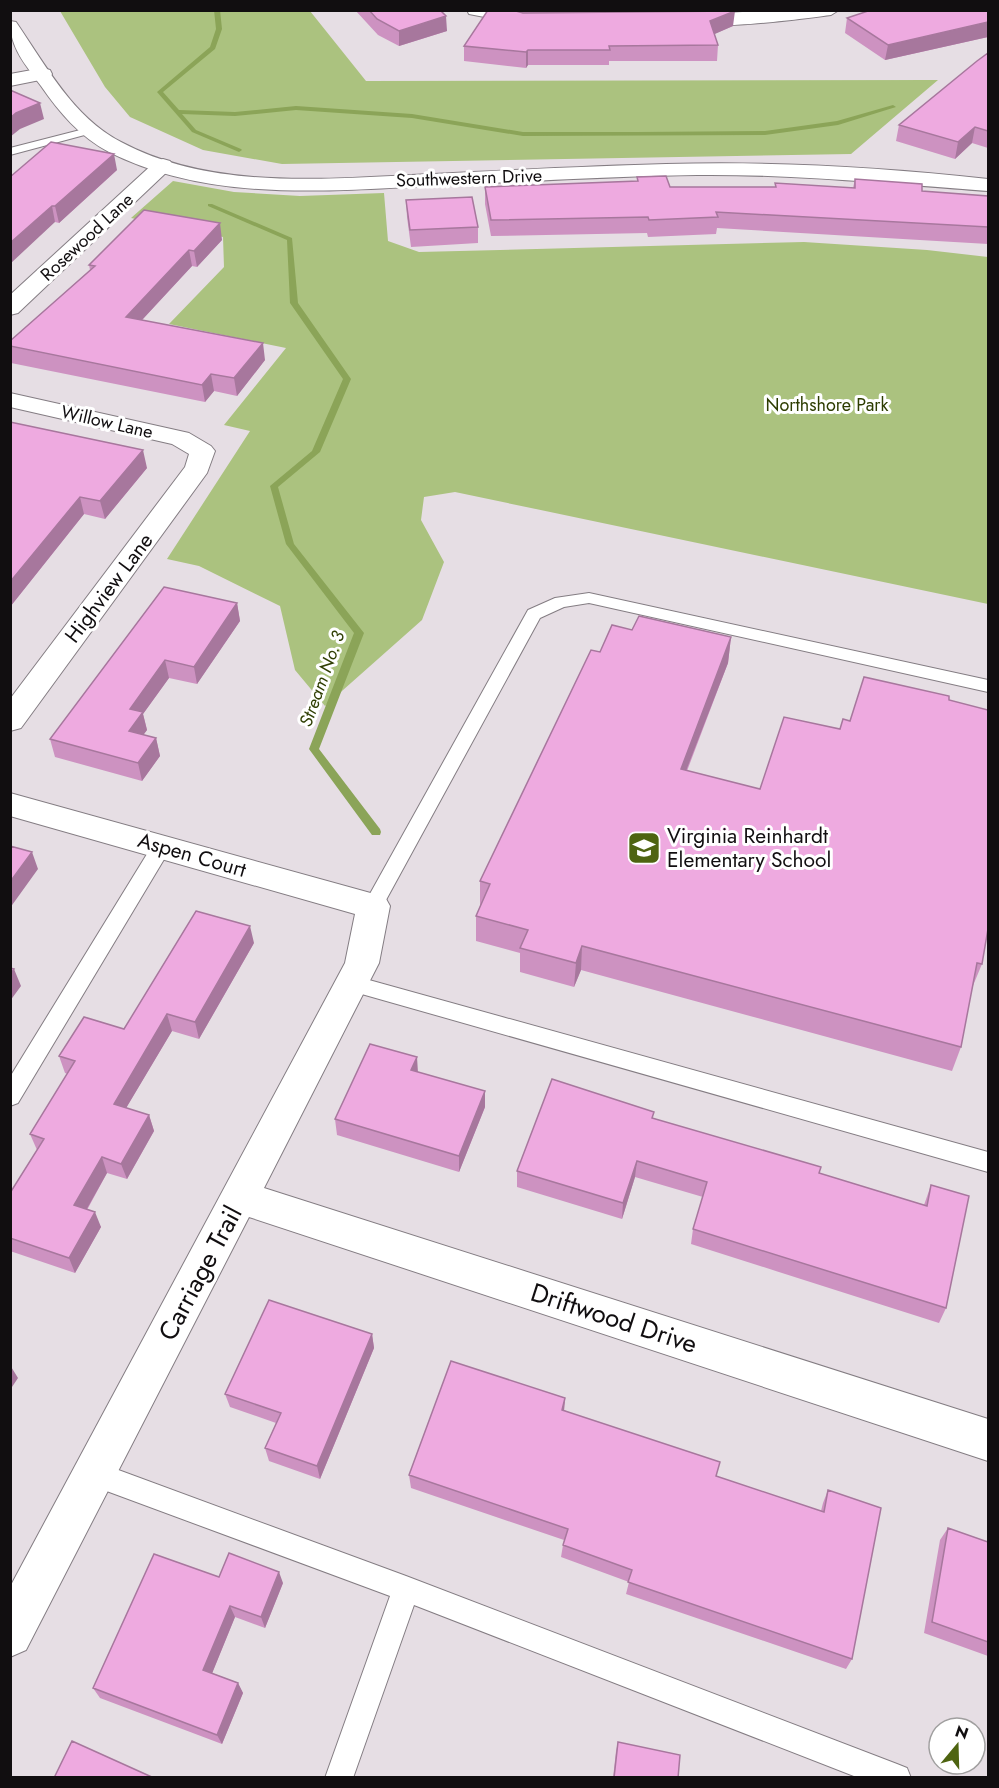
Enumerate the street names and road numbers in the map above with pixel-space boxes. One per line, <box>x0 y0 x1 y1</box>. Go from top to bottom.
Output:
street label: Southwestern Drive <box>396 162 542 194</box>
street label: Rosewood Lane <box>35 187 139 287</box>
street label: Willow Lane <box>59 399 155 445</box>
street label: Highview Lane <box>58 527 160 649</box>
street label: Aspen Court <box>134 825 250 885</box>
street label: Carriage Trail <box>149 1199 251 1347</box>
street label: Driftwood Drive <box>526 1273 702 1363</box>

